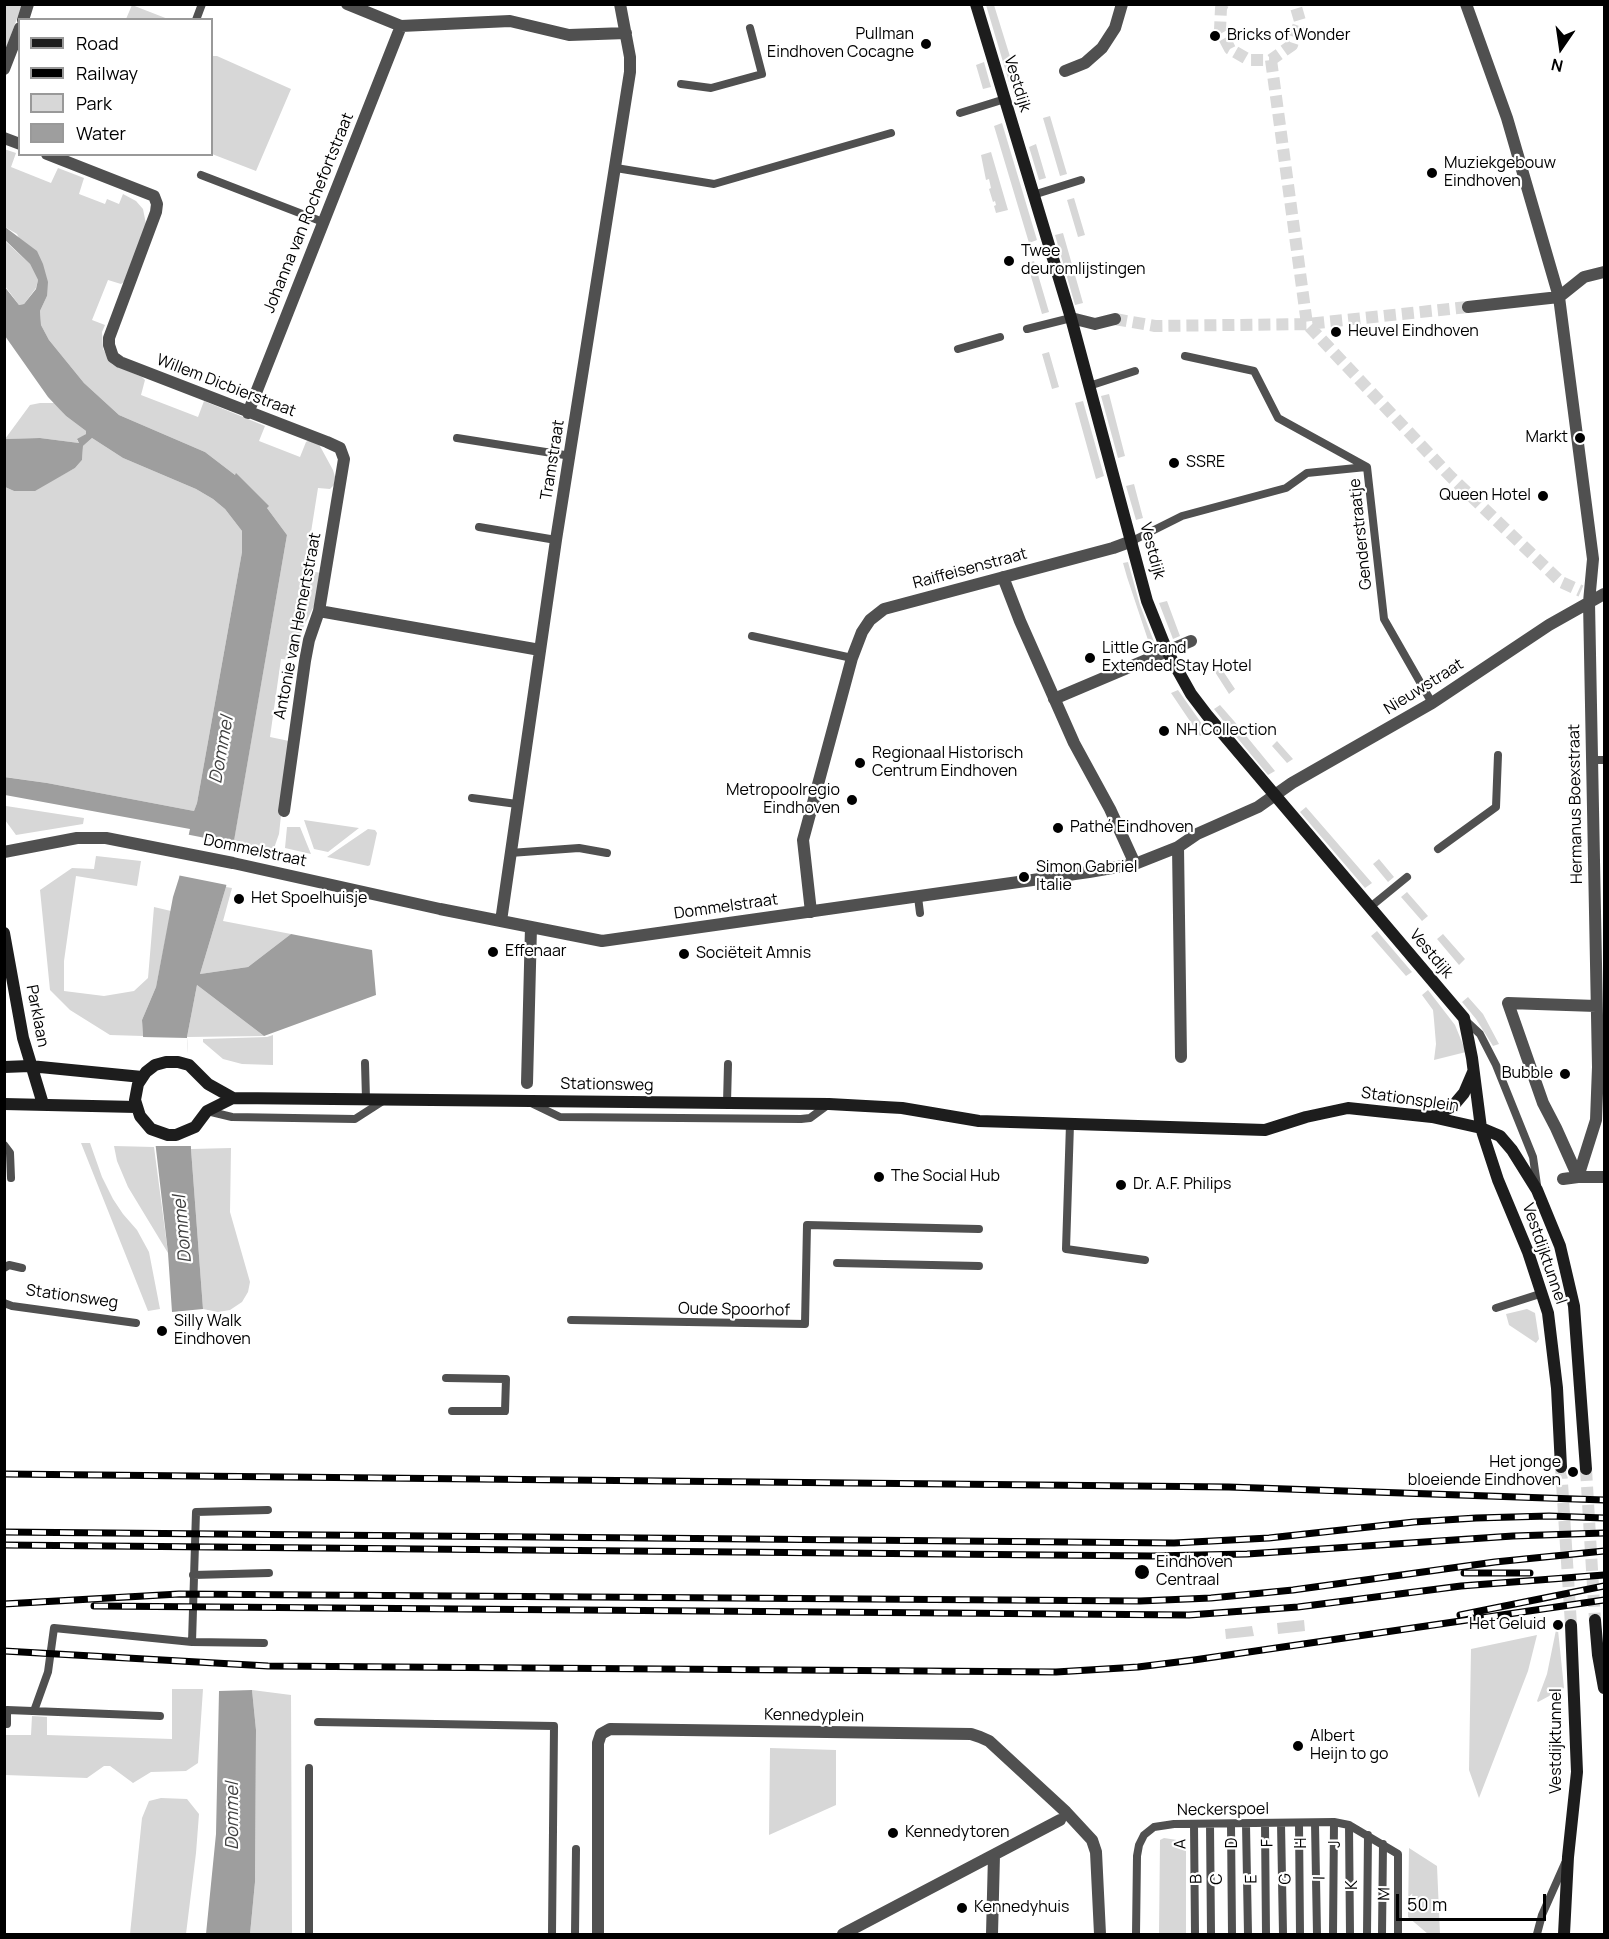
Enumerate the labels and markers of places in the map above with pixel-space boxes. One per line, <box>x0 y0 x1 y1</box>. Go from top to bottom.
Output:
place label: Pullman Eindhoven Cocagne <box>767 25 914 63</box>
place label: Bricks of Wonder <box>1227 26 1350 46</box>
marker: Bricks of Wonder <box>1208 29 1222 43</box>
marker: Pullman Eindhoven Cocagne <box>919 37 933 51</box>
place label: Muziekgebouw Eindhoven <box>1444 154 1556 192</box>
marker: Muziekgebouw Eindhoven <box>1425 166 1439 180</box>
place label: Twee deuromlijstingen <box>1021 242 1146 280</box>
marker: Twee deuromlijstingen <box>1002 254 1016 268</box>
place label: Heuvel Eindhoven <box>1348 322 1479 342</box>
marker: Heuvel Eindhoven <box>1329 325 1343 339</box>
place label: Markt <box>1526 428 1568 448</box>
marker: Markt <box>1573 431 1587 445</box>
place label: SSRE <box>1186 453 1225 473</box>
marker: SSRE <box>1167 456 1181 470</box>
place label: Queen Hotel <box>1439 486 1531 506</box>
marker: Queen Hotel <box>1536 489 1550 503</box>
place label: Little Grand Extended Stay Hotel <box>1102 639 1252 677</box>
marker: Little Grand Extended Stay Hotel <box>1083 651 1097 665</box>
place label: NH Collection <box>1176 721 1277 741</box>
marker: NH Collection <box>1157 724 1171 738</box>
place label: Regionaal Historisch Centrum Eindhoven <box>872 744 1023 782</box>
marker: Regionaal Historisch Centrum Eindhoven <box>853 756 867 770</box>
place label: Metropoolregio Eindhoven <box>726 781 840 819</box>
marker: Metropoolregio Eindhoven <box>845 793 859 807</box>
place label: Pathé Eindhoven <box>1070 818 1194 838</box>
marker: Pathé Eindhoven <box>1051 821 1065 835</box>
place label: Simon Gabriel Italie <box>1036 858 1138 896</box>
marker: Simon Gabriel Italie <box>1017 870 1031 884</box>
place label: Het Spoelhuisje <box>251 889 367 909</box>
marker: Het Spoelhuisje <box>232 892 246 906</box>
place label: Effenaar <box>505 942 567 962</box>
place label: Sociëteit Amnis <box>696 944 811 964</box>
marker: Effenaar <box>486 945 500 959</box>
marker: Sociëteit Amnis <box>677 947 691 961</box>
place label: Bubble <box>1502 1064 1553 1084</box>
marker: Bubble <box>1558 1067 1572 1081</box>
place label: The Social Hub <box>891 1167 1000 1187</box>
marker: The Social Hub <box>872 1170 886 1184</box>
place label: Dr. A.F. Philips <box>1133 1175 1231 1195</box>
marker: Dr. A.F. Philips <box>1114 1178 1128 1192</box>
place label: Silly Walk Eindhoven <box>174 1312 251 1350</box>
marker: Silly Walk Eindhoven <box>155 1324 169 1338</box>
place label: Het jonge bloeiende Eindhoven <box>1408 1453 1561 1491</box>
marker: Het jonge bloeiende Eindhoven <box>1566 1465 1580 1479</box>
place label: Eindhoven Centraal <box>1156 1553 1233 1591</box>
marker: Eindhoven Centraal <box>1133 1563 1151 1581</box>
place label: Het Geluid <box>1469 1615 1546 1635</box>
marker: Het Geluid <box>1551 1618 1565 1632</box>
place label: Albert Heijn to go <box>1310 1727 1388 1765</box>
marker: Albert Heijn to go <box>1291 1739 1305 1753</box>
place label: Kennedytoren <box>905 1823 1010 1843</box>
marker: Kennedytoren <box>886 1826 900 1840</box>
place label: Kennedyhuis <box>974 1898 1069 1918</box>
marker: Kennedyhuis <box>955 1901 969 1915</box>

